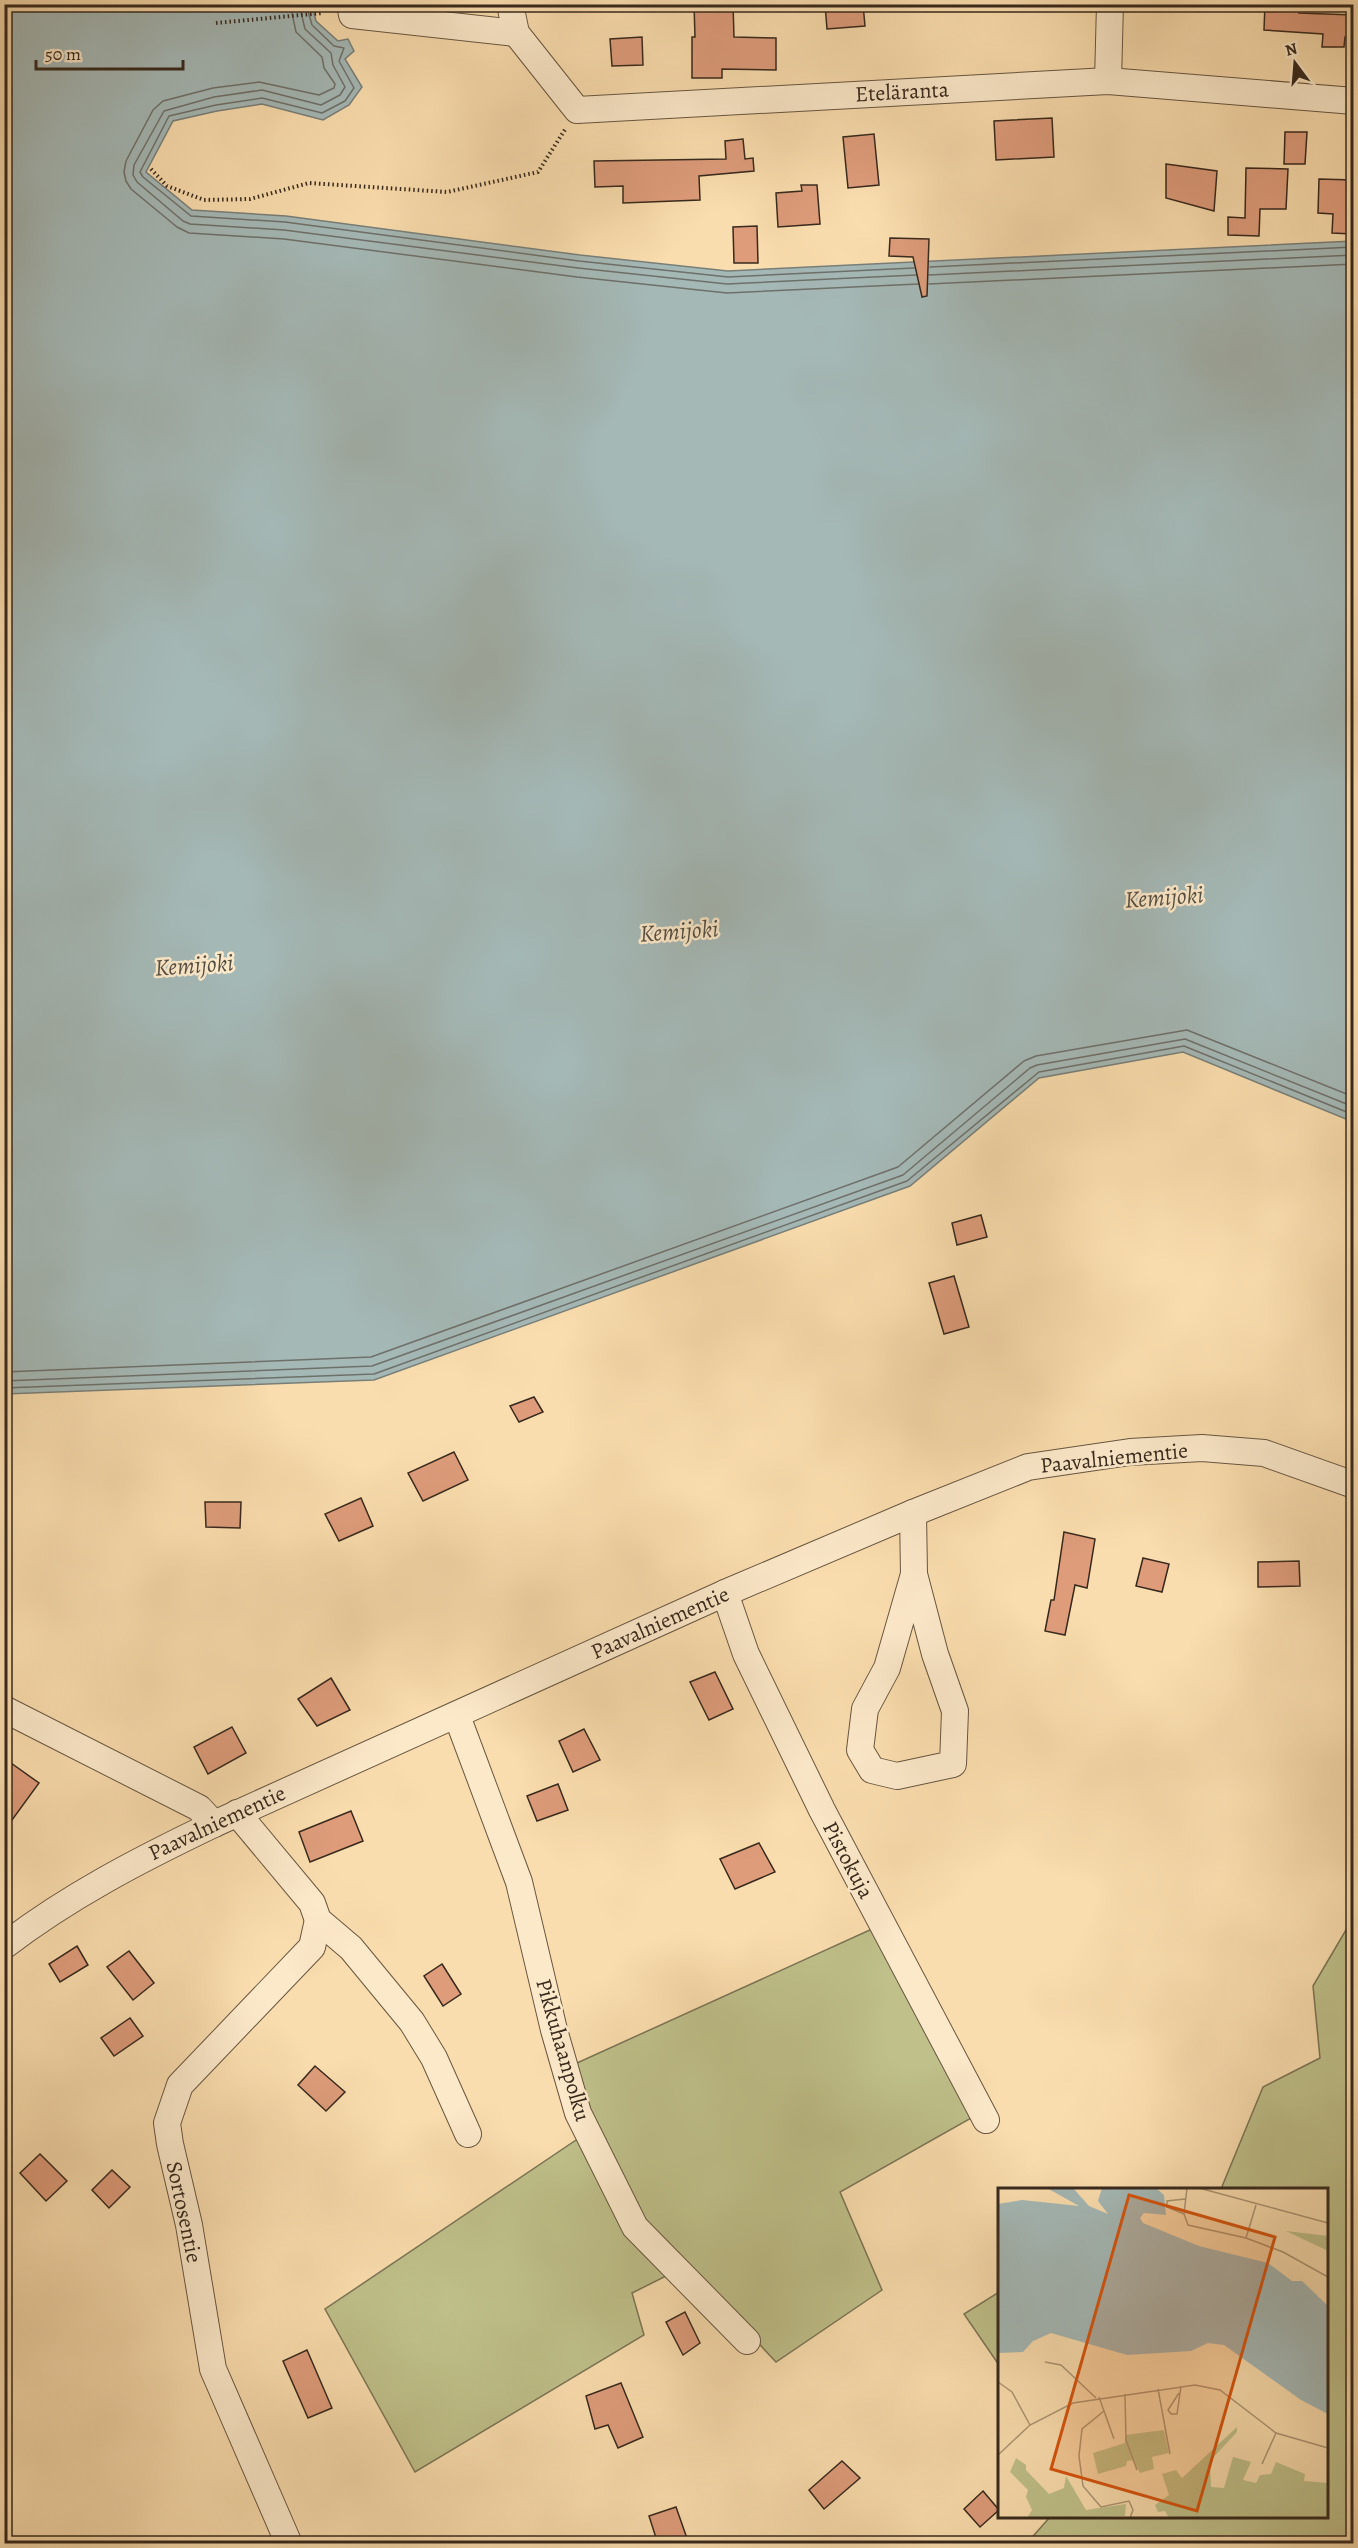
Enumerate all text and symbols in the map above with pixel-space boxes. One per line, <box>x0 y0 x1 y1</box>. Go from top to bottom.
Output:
scale bar <box>36 33 183 71</box>
north arrow <box>1265 33 1325 93</box>
text: N <box>1283 37 1300 62</box>
text: 50 m <box>45 42 81 66</box>
street label: Eteläranta <box>854 75 950 109</box>
water label: Kemijoki <box>1123 878 1205 916</box>
water label: Kemijoki <box>638 912 720 950</box>
water label: Kemijoki <box>153 946 235 984</box>
street label: Paavalniementie <box>1039 1435 1189 1481</box>
street label: Paavalniementie <box>586 1579 734 1667</box>
street label: Paavalniementie <box>143 1778 291 1868</box>
street label: Pistokuja <box>815 1816 881 1905</box>
street label: Pikkuhaanpolku <box>528 1975 598 2125</box>
street label: Sortosentie <box>159 2159 209 2265</box>
inset map <box>998 2188 1328 2518</box>

